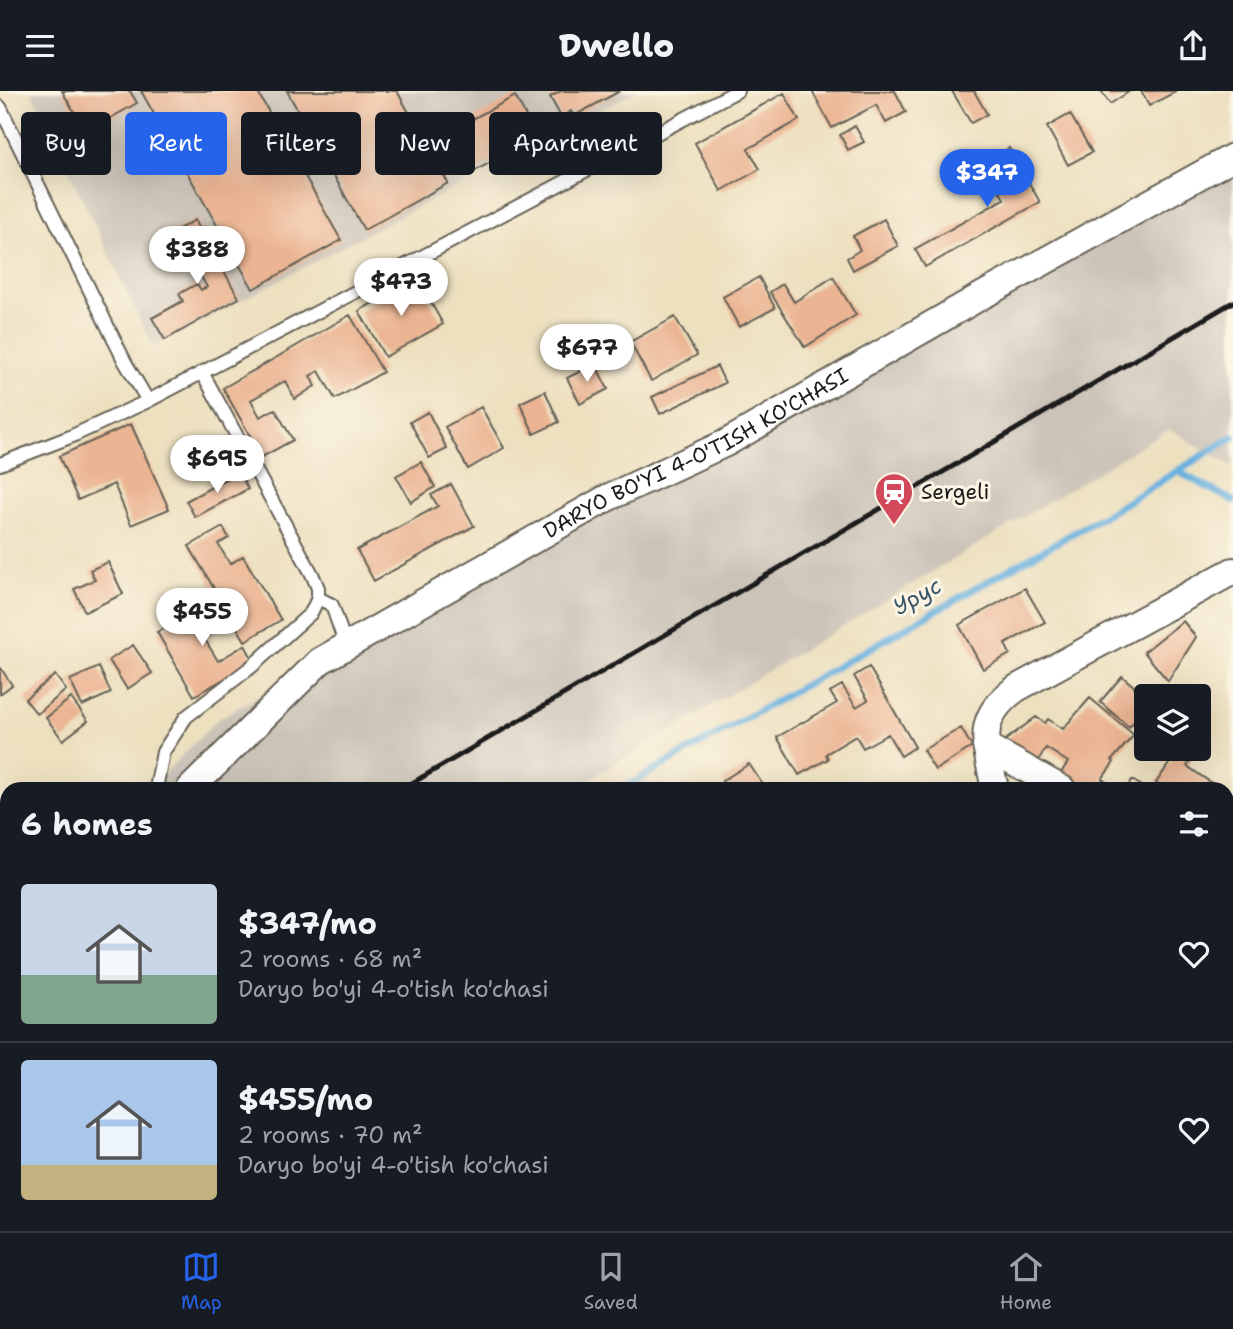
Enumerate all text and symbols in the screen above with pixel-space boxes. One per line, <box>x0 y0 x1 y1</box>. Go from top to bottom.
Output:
text: Dwello <box>559 24 674 67</box>
icon: menu <box>21 27 59 65</box>
icon: share <box>1174 27 1212 65</box>
chip: Buy <box>21 112 111 175</box>
chip: Rent <box>125 112 227 175</box>
chip: Filters <box>241 112 361 175</box>
chip: New <box>375 112 475 175</box>
chip: Apartment <box>489 112 662 175</box>
pin: $347 <box>946 149 1028 209</box>
text: $347 <box>956 157 1018 187</box>
pin: $388 <box>156 227 238 286</box>
text: $388 <box>165 234 229 264</box>
pin: $473 <box>360 259 442 318</box>
text: $473 <box>370 266 432 296</box>
pin: $677 <box>546 324 628 384</box>
text: $677 <box>556 332 618 362</box>
street label: DARYO BO'YI 4-O'TISH KO'CHASI <box>538 362 853 545</box>
pin: $695 <box>176 435 258 495</box>
text: $695 <box>186 443 248 473</box>
station icon: Sergeli <box>873 471 915 526</box>
place label: Sergeli <box>921 478 989 506</box>
water label: Урус <box>887 570 947 622</box>
pin: $455 <box>161 589 243 648</box>
text: $455 <box>172 596 232 626</box>
map controls <box>1134 684 1211 761</box>
button: layers <box>1134 684 1211 761</box>
text: 6 homes <box>21 804 153 845</box>
icon: filters <box>1175 805 1213 843</box>
text: $347/mo <box>238 903 377 944</box>
icon: home <box>77 912 161 996</box>
icon: heart <box>1175 935 1213 973</box>
text: 2 rooms · 68 m² <box>238 944 422 974</box>
text: Daryo bo'yi 4-o'tish ko'chasi <box>238 974 549 1004</box>
text: $455/mo <box>238 1079 373 1120</box>
icon: home <box>77 1088 161 1172</box>
icon: heart <box>1175 1111 1213 1149</box>
text: 2 rooms · 70 m² <box>238 1120 423 1150</box>
text: Daryo bo'yi 4-o'tish ko'chasi <box>238 1150 549 1180</box>
tab: Map <box>181 1248 222 1315</box>
tab: Saved <box>584 1248 638 1315</box>
tab: Home <box>1000 1248 1052 1315</box>

